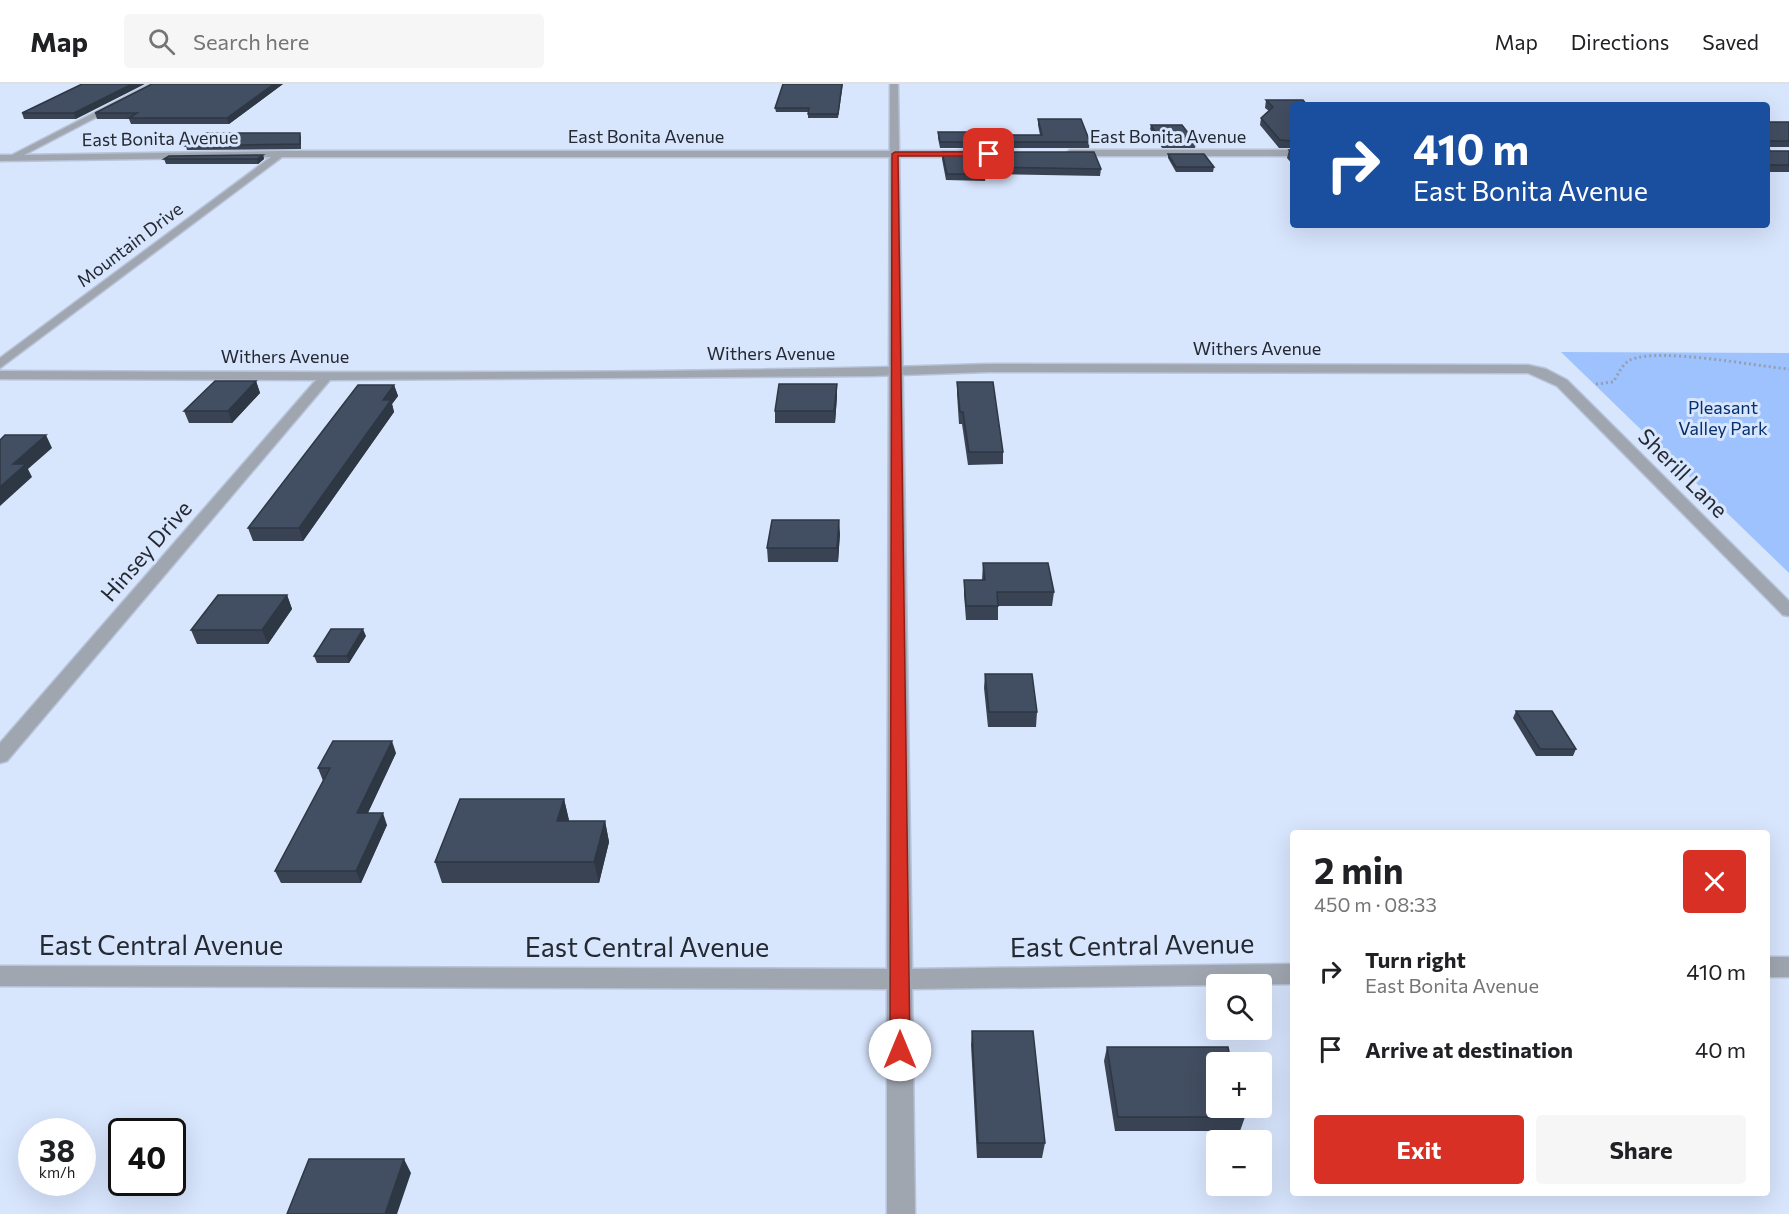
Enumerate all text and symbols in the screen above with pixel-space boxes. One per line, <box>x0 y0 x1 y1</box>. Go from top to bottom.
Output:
search box <box>124 14 544 68</box>
text: Map <box>30 24 88 58</box>
icon: search <box>145 25 178 58</box>
text: Search here <box>193 28 309 55</box>
text: Map <box>1495 29 1538 54</box>
text: Directions <box>1571 29 1669 54</box>
text: Saved <box>1702 29 1759 54</box>
text: 410 m <box>1413 122 1529 174</box>
street label: East Bonita Avenue <box>568 125 724 147</box>
street label: East Bonita Avenue <box>1090 125 1246 147</box>
street label: East Bonita Avenue <box>81 126 238 150</box>
icon: right <box>1314 126 1392 204</box>
pin <box>963 128 1014 179</box>
icon: arrive <box>972 137 1005 170</box>
text: East Bonita Avenue <box>1413 174 1648 207</box>
street label: Mountain Drive <box>72 197 187 291</box>
street label: Withers Avenue <box>1193 337 1321 359</box>
street label: Withers Avenue <box>707 342 835 364</box>
street label: Withers Avenue <box>221 345 349 367</box>
park label: Pleasant Valley Park <box>1678 396 1768 439</box>
street label: Sherill Lane <box>1633 422 1734 523</box>
street label: Hinsey Drive <box>94 495 197 607</box>
text: 2 min <box>1314 847 1404 891</box>
button: close <box>1683 850 1746 913</box>
text: 450 m · 08:33 <box>1314 892 1437 916</box>
street label: East Central Avenue <box>1009 926 1255 963</box>
street label: East Central Avenue <box>39 928 283 961</box>
street label: East Central Avenue <box>525 930 769 963</box>
text: Turn right <box>1365 946 1466 973</box>
icon: right <box>1314 955 1347 988</box>
text: 410 m <box>1686 958 1746 985</box>
text: East Bonita Avenue <box>1365 973 1539 997</box>
map controls <box>1206 974 1272 1196</box>
button: search <box>1206 974 1272 1040</box>
position arrow <box>868 1018 932 1082</box>
icon: arrive <box>1314 1033 1347 1066</box>
text: Arrive at destination <box>1365 1036 1573 1063</box>
text: 40 m <box>1695 1036 1746 1063</box>
button: + <box>1206 1052 1272 1118</box>
button: Exit <box>1314 1115 1524 1184</box>
button: Share <box>1536 1115 1746 1184</box>
speed limit sign: 40 <box>108 1118 186 1196</box>
button: − <box>1206 1130 1272 1196</box>
text: 38 <box>39 1131 75 1168</box>
text: km/h <box>39 1163 75 1181</box>

